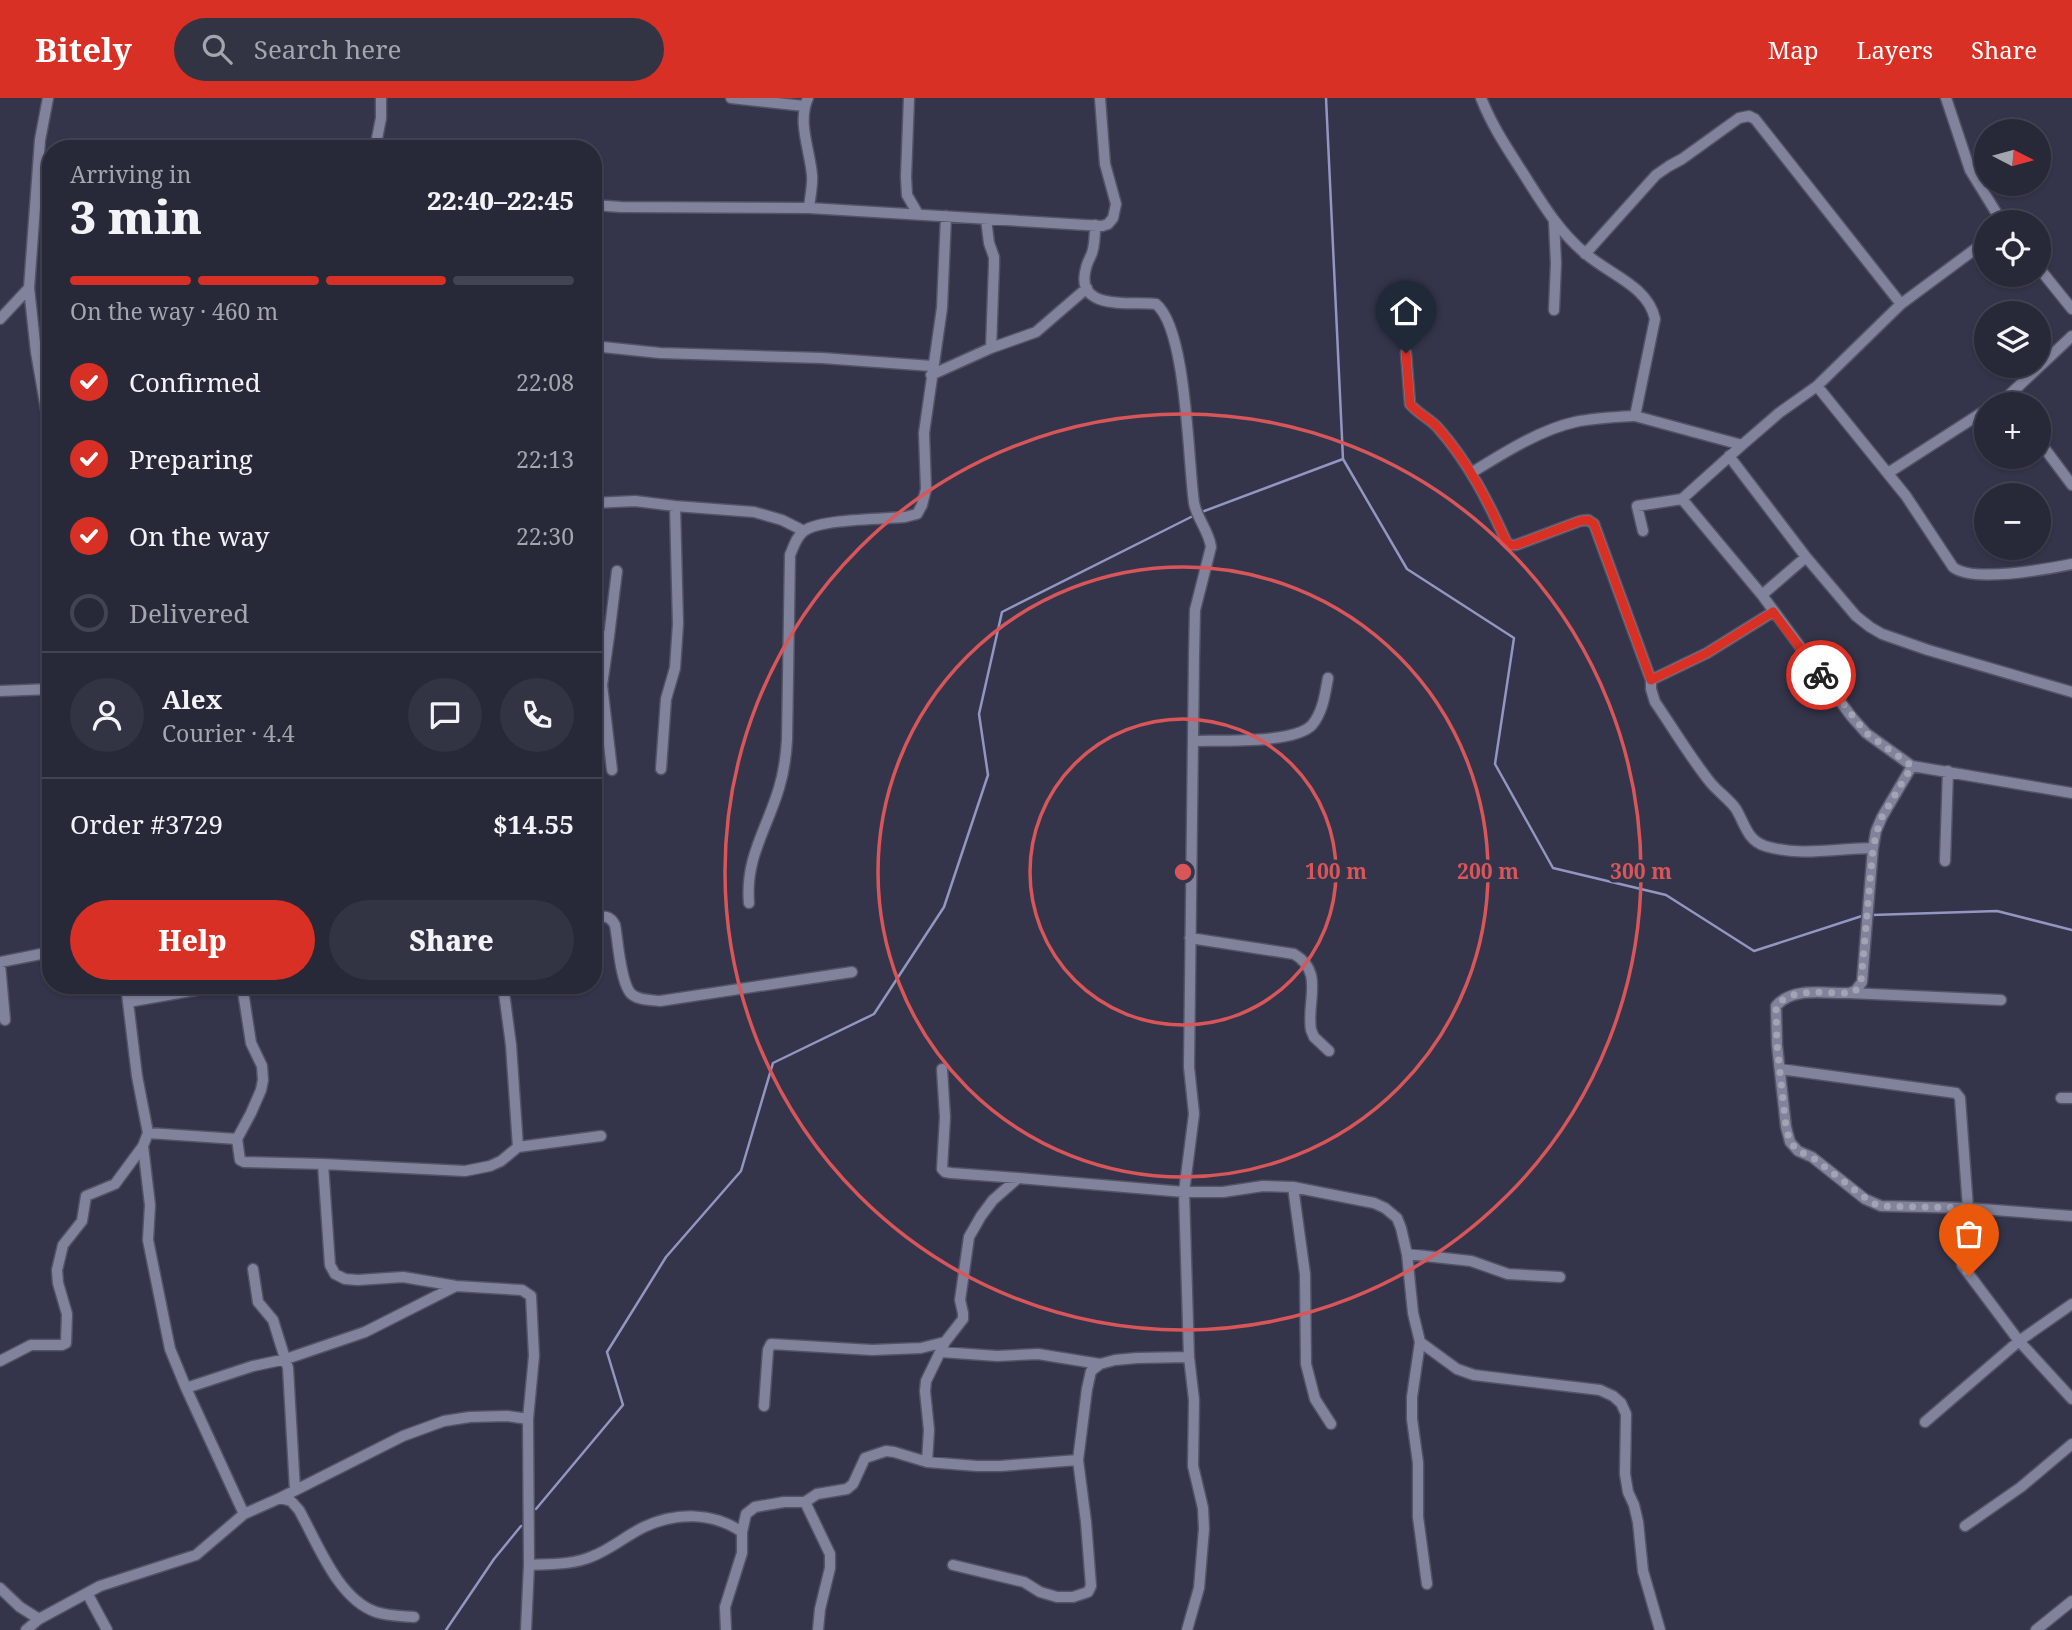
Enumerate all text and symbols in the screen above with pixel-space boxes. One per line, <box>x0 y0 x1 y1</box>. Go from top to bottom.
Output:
search box <box>174 18 664 81</box>
text: Bitely <box>35 27 132 72</box>
icon: search <box>198 30 236 68</box>
text: Search here <box>254 31 401 67</box>
text: Map <box>1768 33 1819 66</box>
text: Layers <box>1857 33 1933 66</box>
text: Share <box>1971 33 2037 66</box>
north arrow <box>1974 119 2051 196</box>
map controls <box>1974 119 2051 560</box>
text: Arriving in <box>70 158 191 190</box>
text: 22:40–22:45 <box>427 182 574 218</box>
text: 3 min <box>70 185 202 247</box>
button: locate <box>1974 210 2051 287</box>
pin <box>1376 281 1436 353</box>
icon: home <box>1387 292 1425 330</box>
text: On the way · 460 m <box>70 295 278 327</box>
button: layers <box>1974 301 2051 378</box>
icon: check <box>70 363 108 401</box>
text: Confirmed <box>129 364 261 400</box>
text: 22:08 <box>516 366 574 398</box>
button: + <box>1974 392 2051 469</box>
icon: check <box>70 440 108 478</box>
text: Preparing <box>129 441 253 477</box>
text: 22:13 <box>516 443 574 475</box>
button: − <box>1974 483 2051 560</box>
icon: check <box>70 517 108 555</box>
text: On the way <box>129 518 269 554</box>
text: 22:30 <box>516 520 574 552</box>
text: Delivered <box>129 595 249 631</box>
courier <box>1786 640 1856 710</box>
icon: bike <box>1802 656 1840 694</box>
button: person <box>70 678 144 752</box>
button: chat <box>408 678 482 752</box>
button: phone <box>500 678 574 752</box>
text: Alex <box>162 681 222 717</box>
text: Courier · 4.4 <box>162 717 295 749</box>
text: Order #3729 <box>70 806 223 842</box>
text: $14.55 <box>493 806 574 842</box>
text: 100 m <box>1305 857 1367 885</box>
text: 200 m <box>1457 857 1519 885</box>
text: 300 m <box>1610 857 1672 885</box>
centre of rings <box>1171 860 1195 884</box>
button: Help <box>70 900 315 980</box>
button: Share <box>329 900 574 980</box>
pin <box>1939 1204 1999 1276</box>
icon: bag <box>1950 1215 1988 1253</box>

